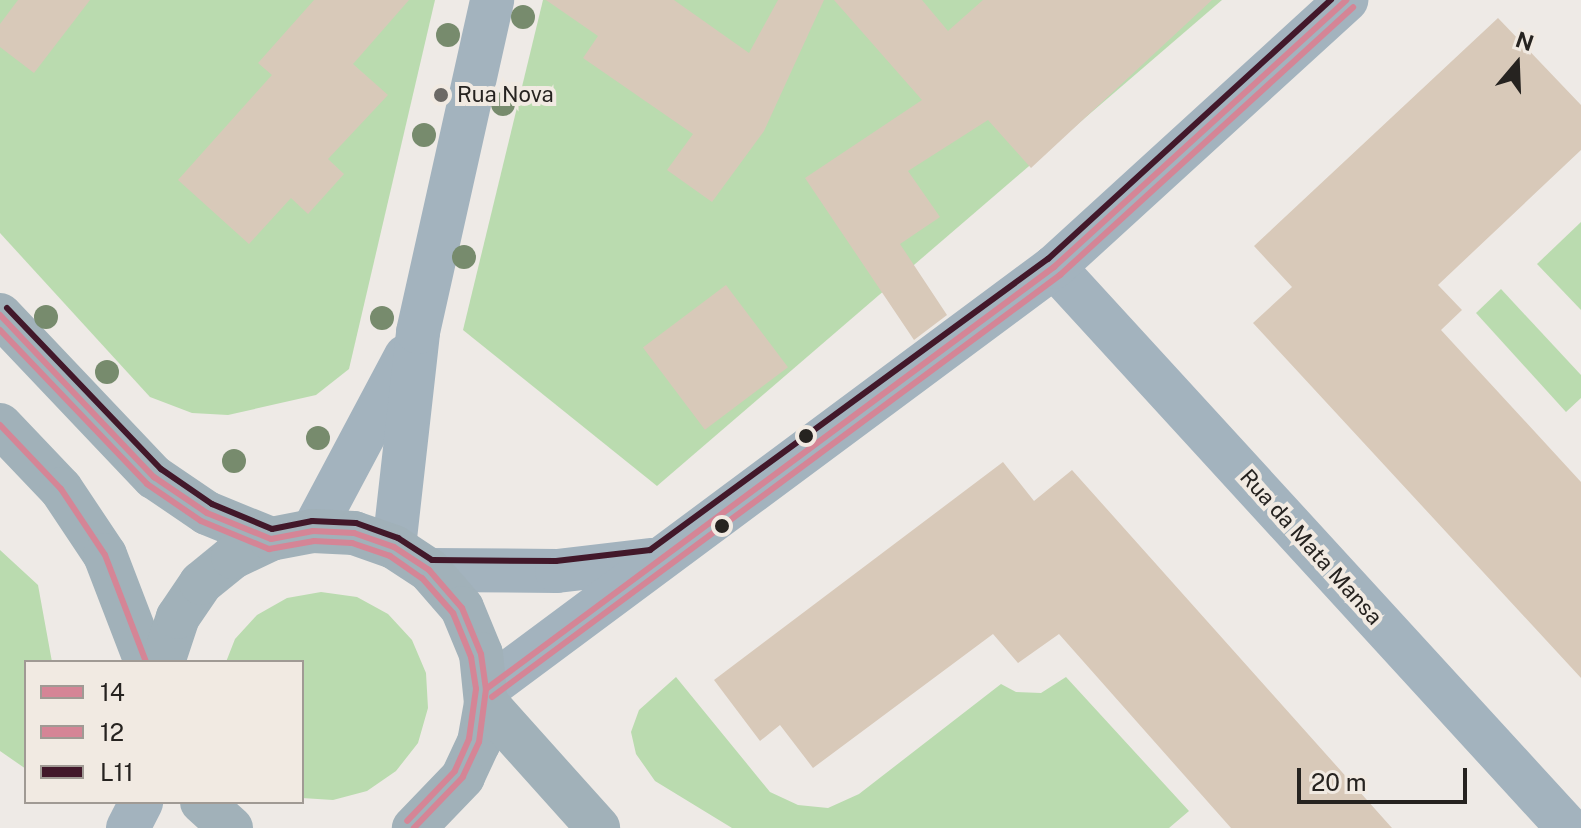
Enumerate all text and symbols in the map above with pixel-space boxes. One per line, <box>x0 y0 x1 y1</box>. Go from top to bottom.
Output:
north arrow <box>1477 24 1557 104</box>
text: N <box>1512 26 1537 56</box>
place label: Rua Nova <box>457 82 554 108</box>
marker: Rua Nova <box>432 86 450 104</box>
unlabelled marker <box>798 428 814 444</box>
street label: Rua da Mata Mansa <box>1234 464 1388 630</box>
unlabelled marker <box>714 518 730 534</box>
legend <box>24 660 304 804</box>
text: 14 <box>100 678 125 706</box>
text: 12 <box>100 718 124 746</box>
scale bar <box>1301 752 1471 802</box>
text: L11 <box>100 758 133 786</box>
text: 20 m <box>1311 768 1367 796</box>

